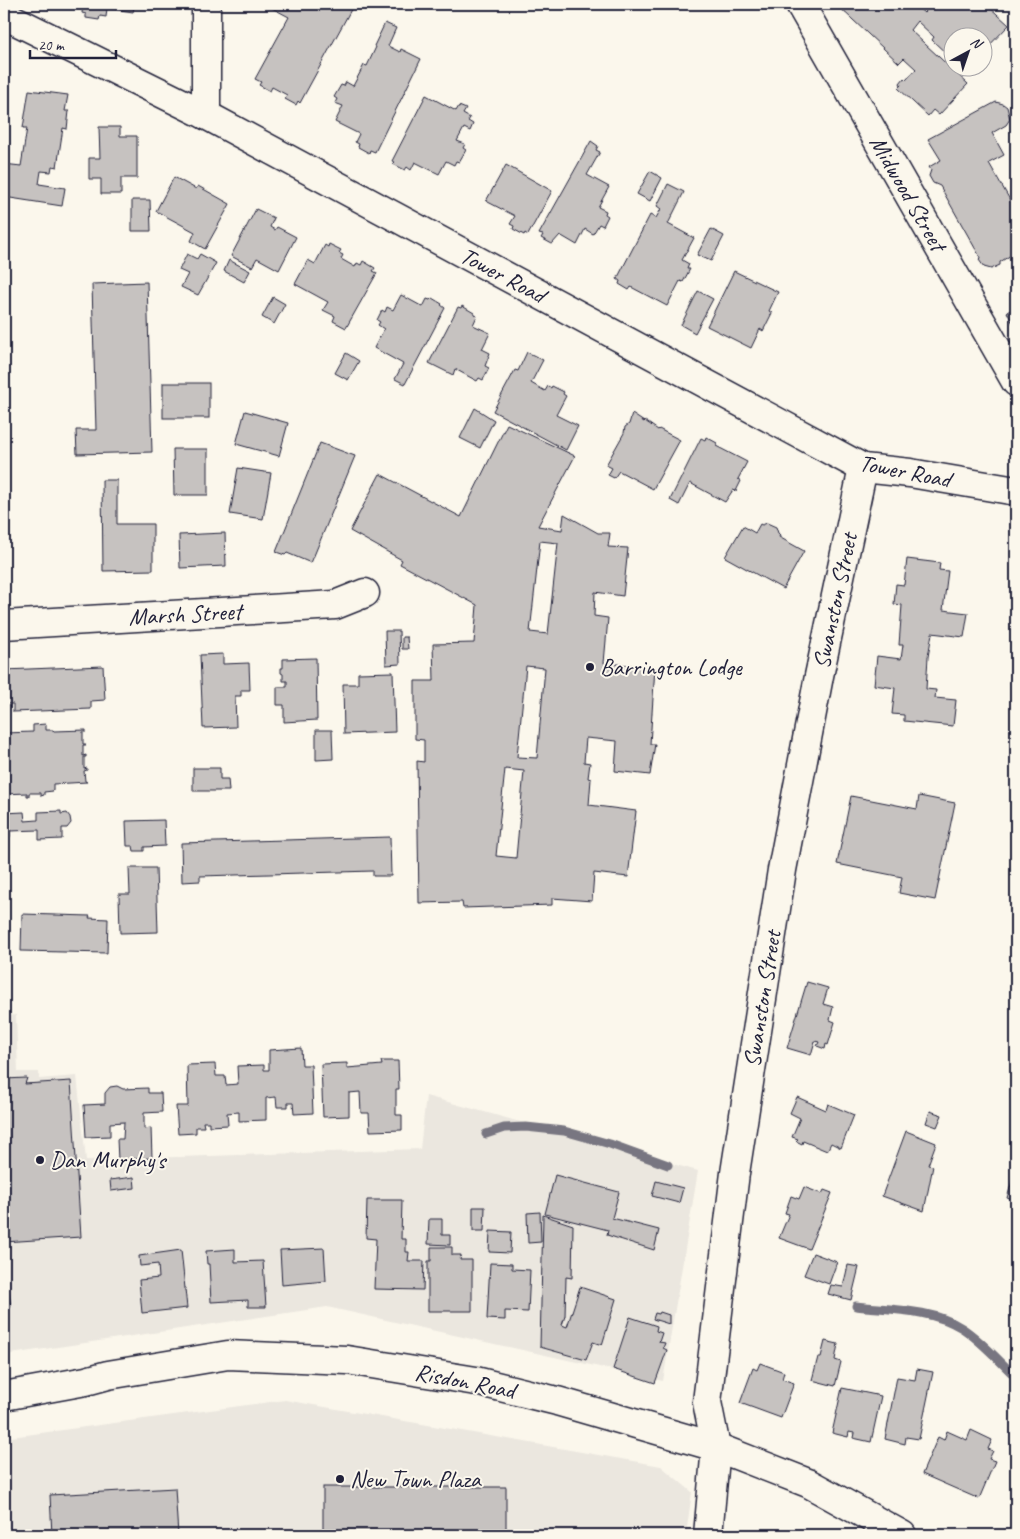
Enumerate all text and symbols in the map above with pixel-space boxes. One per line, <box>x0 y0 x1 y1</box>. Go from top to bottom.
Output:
scale bar <box>30 28 116 60</box>
north arrow <box>942 28 992 78</box>
text: N <box>967 33 987 53</box>
text: 20 m <box>38 36 65 55</box>
street label: Midwood Street <box>863 130 955 259</box>
street label: Tower Road <box>455 240 554 312</box>
street label: Tower Road <box>857 447 957 495</box>
street label: Swanston Street <box>806 529 864 671</box>
street label: Marsh Street <box>128 596 245 632</box>
place label: Barrington Lodge <box>600 652 744 682</box>
marker: Barrington Lodge <box>584 661 596 673</box>
street label: Swanston Street <box>736 927 788 1069</box>
place label: Dan Murphy's <box>50 1145 168 1175</box>
marker: Dan Murphy's <box>34 1154 46 1166</box>
street label: Risdon Road <box>413 1357 521 1406</box>
place label: New Town Plaza <box>350 1464 482 1494</box>
marker: New Town Plaza <box>334 1473 346 1485</box>

